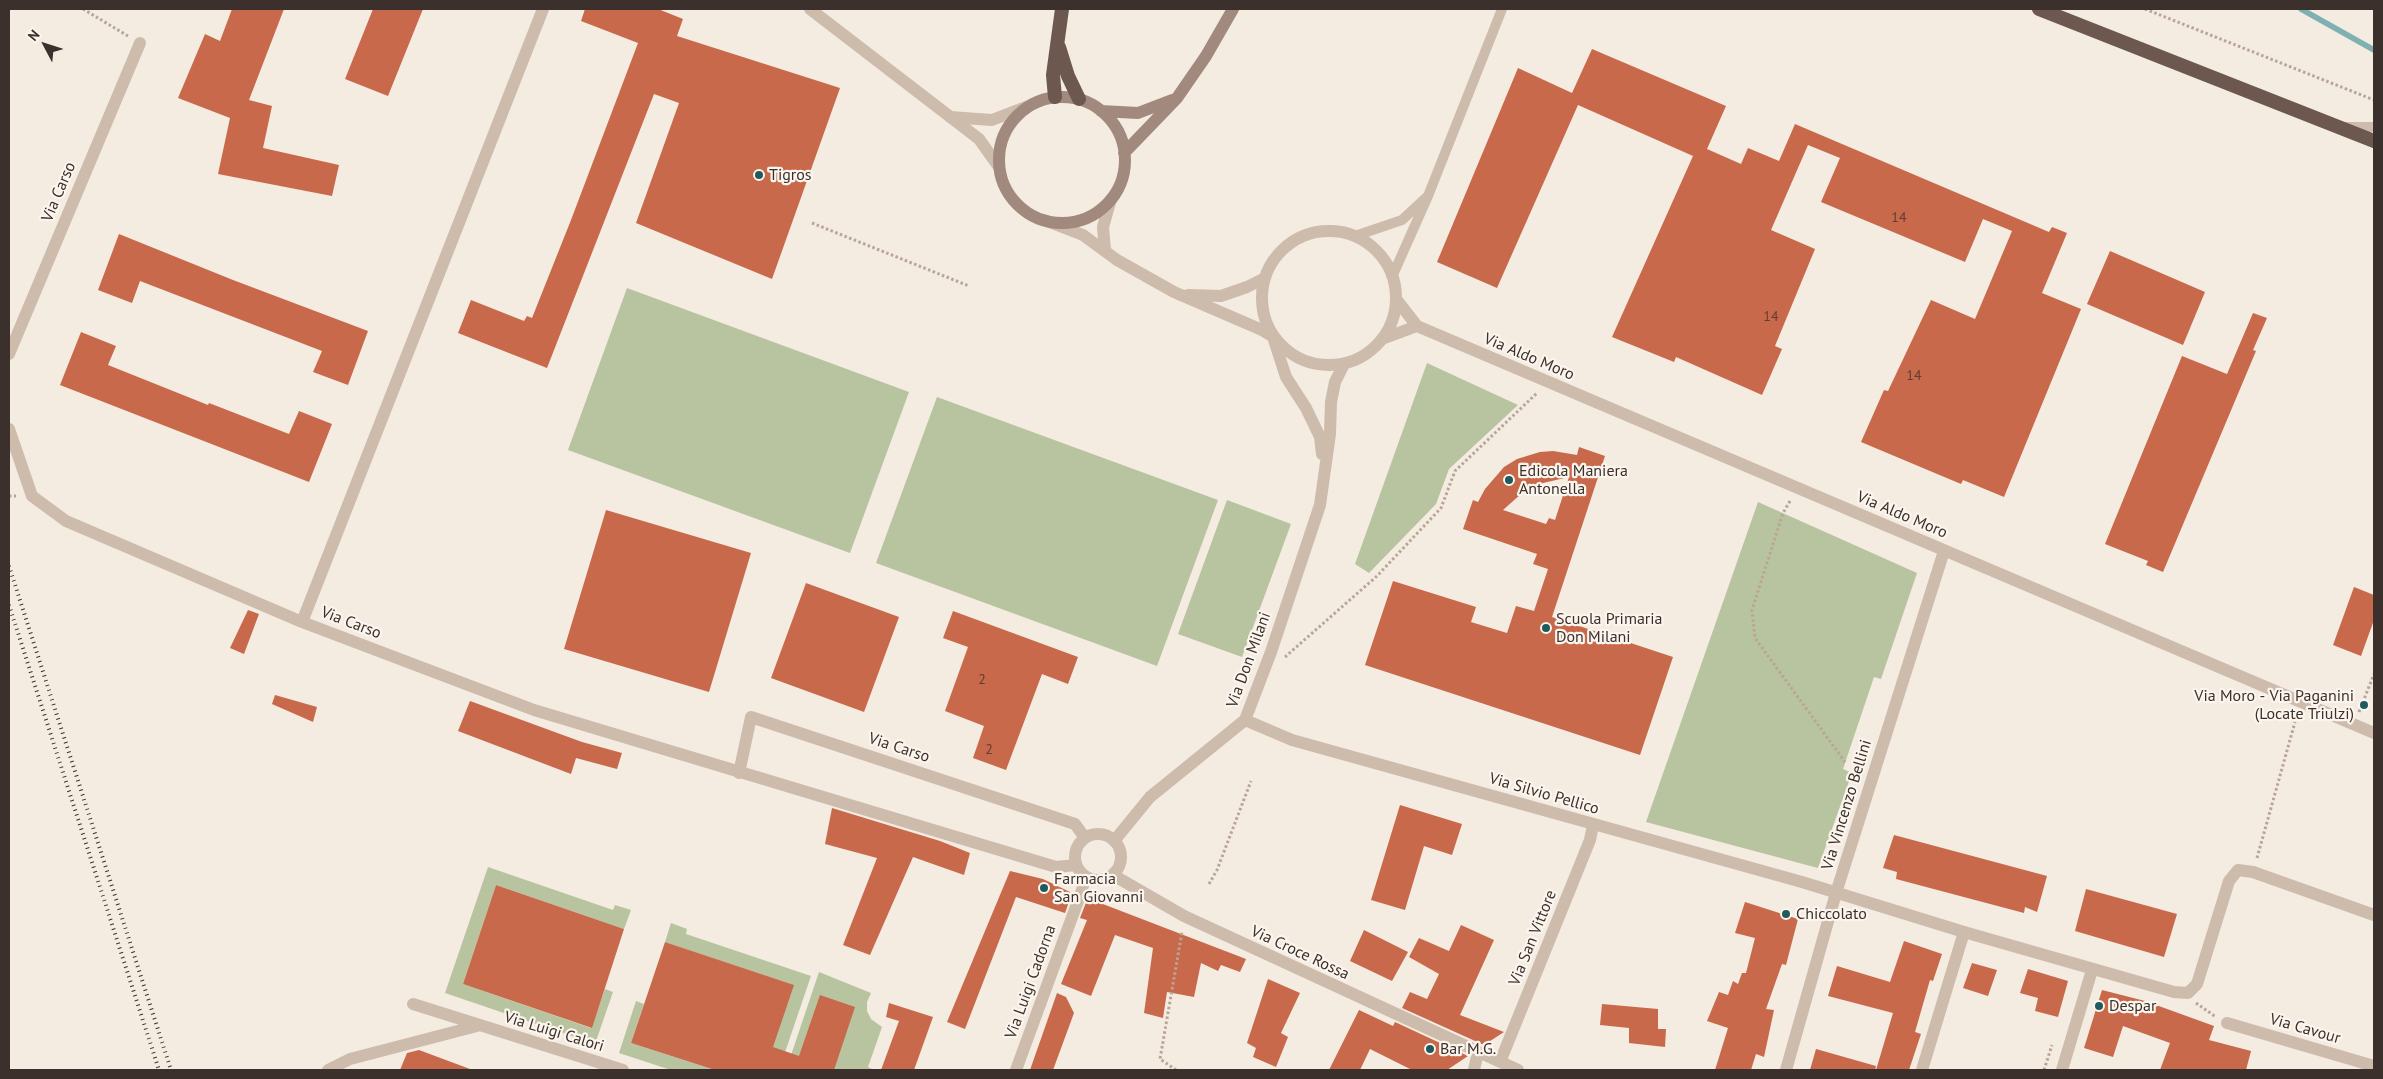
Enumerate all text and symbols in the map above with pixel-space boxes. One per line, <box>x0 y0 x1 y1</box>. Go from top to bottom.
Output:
north arrow <box>20 20 70 70</box>
text: N <box>24 26 43 45</box>
street label: Via Carso <box>38 159 80 225</box>
place label: Tigros <box>769 165 812 185</box>
marker: Tigros <box>753 169 765 181</box>
house number: 14 <box>1891 210 1907 226</box>
house number: 14 <box>1763 309 1779 325</box>
street label: Via Aldo Moro <box>1481 329 1577 385</box>
house number: 14 <box>1906 368 1922 384</box>
place label: Edicola Maniera Antonella <box>1519 461 1628 499</box>
marker: Edicola Maniera Antonella <box>1503 474 1515 486</box>
street label: Via Aldo Moro <box>1854 487 1950 543</box>
street label: Via Carso <box>318 603 384 643</box>
place label: Scuola Primaria Don Milani <box>1556 609 1662 647</box>
street label: Via Don Milani <box>1223 610 1275 710</box>
marker: Scuola Primaria Don Milani <box>1540 622 1552 634</box>
house number: 2 <box>978 672 986 688</box>
place label: Via Moro - Via Paganini (Locate Triulzi) <box>2194 686 2354 724</box>
marker: Via Moro - Via Paganini (Locate Triulzi) <box>2358 699 2370 711</box>
street label: Via Carso <box>866 729 932 767</box>
street label: Via Vincenzo Bellini <box>1818 737 1876 873</box>
house number: 2 <box>985 742 993 758</box>
street label: Via Silvio Pellico <box>1487 769 1601 819</box>
place label: Farmacia San Giovanni <box>1054 869 1143 907</box>
marker: Farmacia San Giovanni <box>1038 882 1050 894</box>
street label: Via San Vittore <box>1505 887 1561 989</box>
place label: Chiccolato <box>1796 904 1867 924</box>
marker: Chiccolato <box>1780 908 1792 920</box>
street label: Via Luigi Cadorna <box>1002 922 1060 1042</box>
street label: Via Croce Rossa <box>1248 922 1352 984</box>
place label: Despar <box>2109 996 2156 1016</box>
marker: Despar <box>2093 1000 2105 1012</box>
street label: Via Luigi Calori <box>502 1008 606 1056</box>
street label: Via Cavour <box>2267 1010 2343 1048</box>
place label: Bar M.G. <box>1440 1039 1496 1059</box>
marker: Bar M.G. <box>1424 1043 1436 1055</box>

